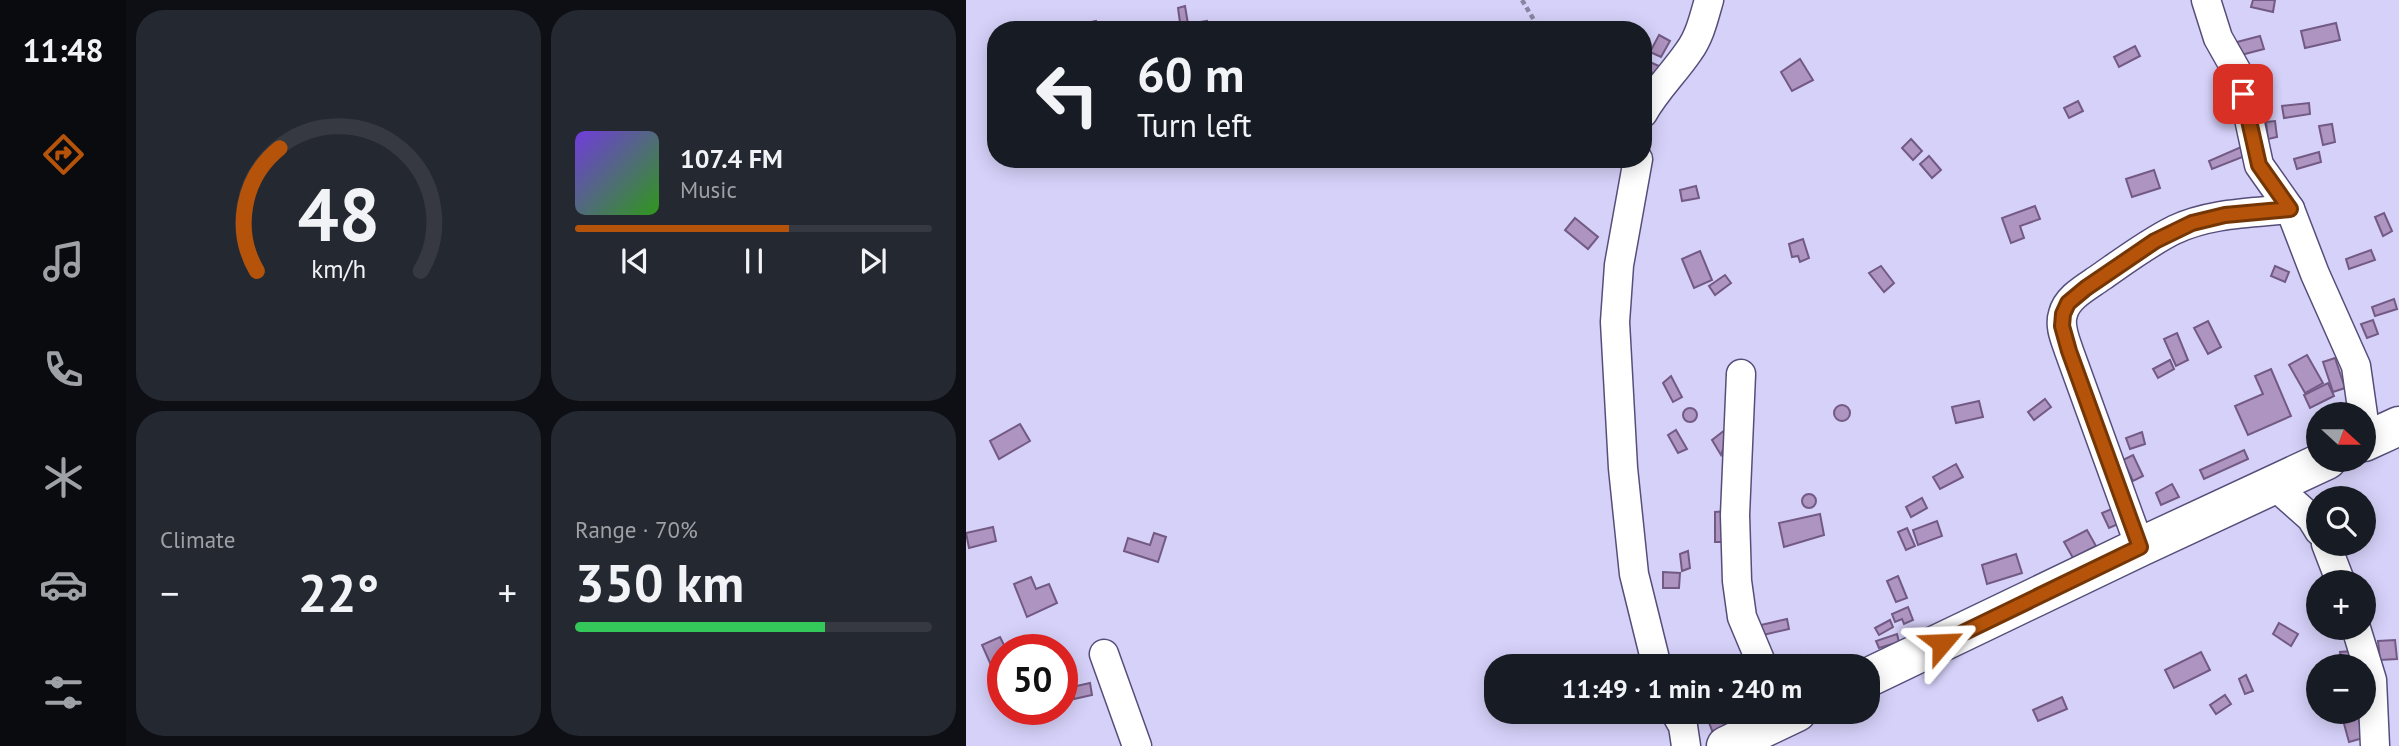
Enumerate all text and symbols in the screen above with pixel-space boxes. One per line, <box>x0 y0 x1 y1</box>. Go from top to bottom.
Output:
text: 11:48 <box>22 29 104 71</box>
text: 60 m <box>1137 42 1244 106</box>
icon: left <box>1022 49 1113 140</box>
pin <box>2213 64 2273 124</box>
icon: arrive <box>2224 75 2262 113</box>
text: Turn left <box>1137 104 1252 146</box>
icon: directions <box>39 130 88 179</box>
text: 107.4 FM <box>680 142 783 175</box>
text: 48 <box>297 168 380 262</box>
text: Music <box>680 175 737 204</box>
icon: music <box>39 237 88 286</box>
icon: previous <box>616 242 654 280</box>
icon: pause <box>735 242 773 280</box>
icon: next <box>854 242 892 280</box>
text: km/h <box>311 253 366 285</box>
icon: phone <box>39 345 88 394</box>
north arrow <box>2306 402 2376 472</box>
map controls <box>2306 402 2376 724</box>
icon: climate <box>39 453 88 502</box>
button: search <box>2306 486 2376 556</box>
text: Range · 70% <box>575 515 698 544</box>
text: Climate <box>160 525 235 554</box>
text: 350 km <box>575 549 744 616</box>
text: 22° <box>298 559 379 626</box>
icon: car <box>39 560 88 609</box>
text: − <box>160 568 179 617</box>
text: + <box>498 568 517 617</box>
button: + <box>2306 570 2376 640</box>
position arrow <box>1905 606 1979 680</box>
speed limit sign: 50 <box>987 634 1078 725</box>
button: − <box>2306 654 2376 724</box>
icon: filters <box>39 668 88 717</box>
text: 11:49 · 1 min · 240 m <box>1562 672 1802 705</box>

